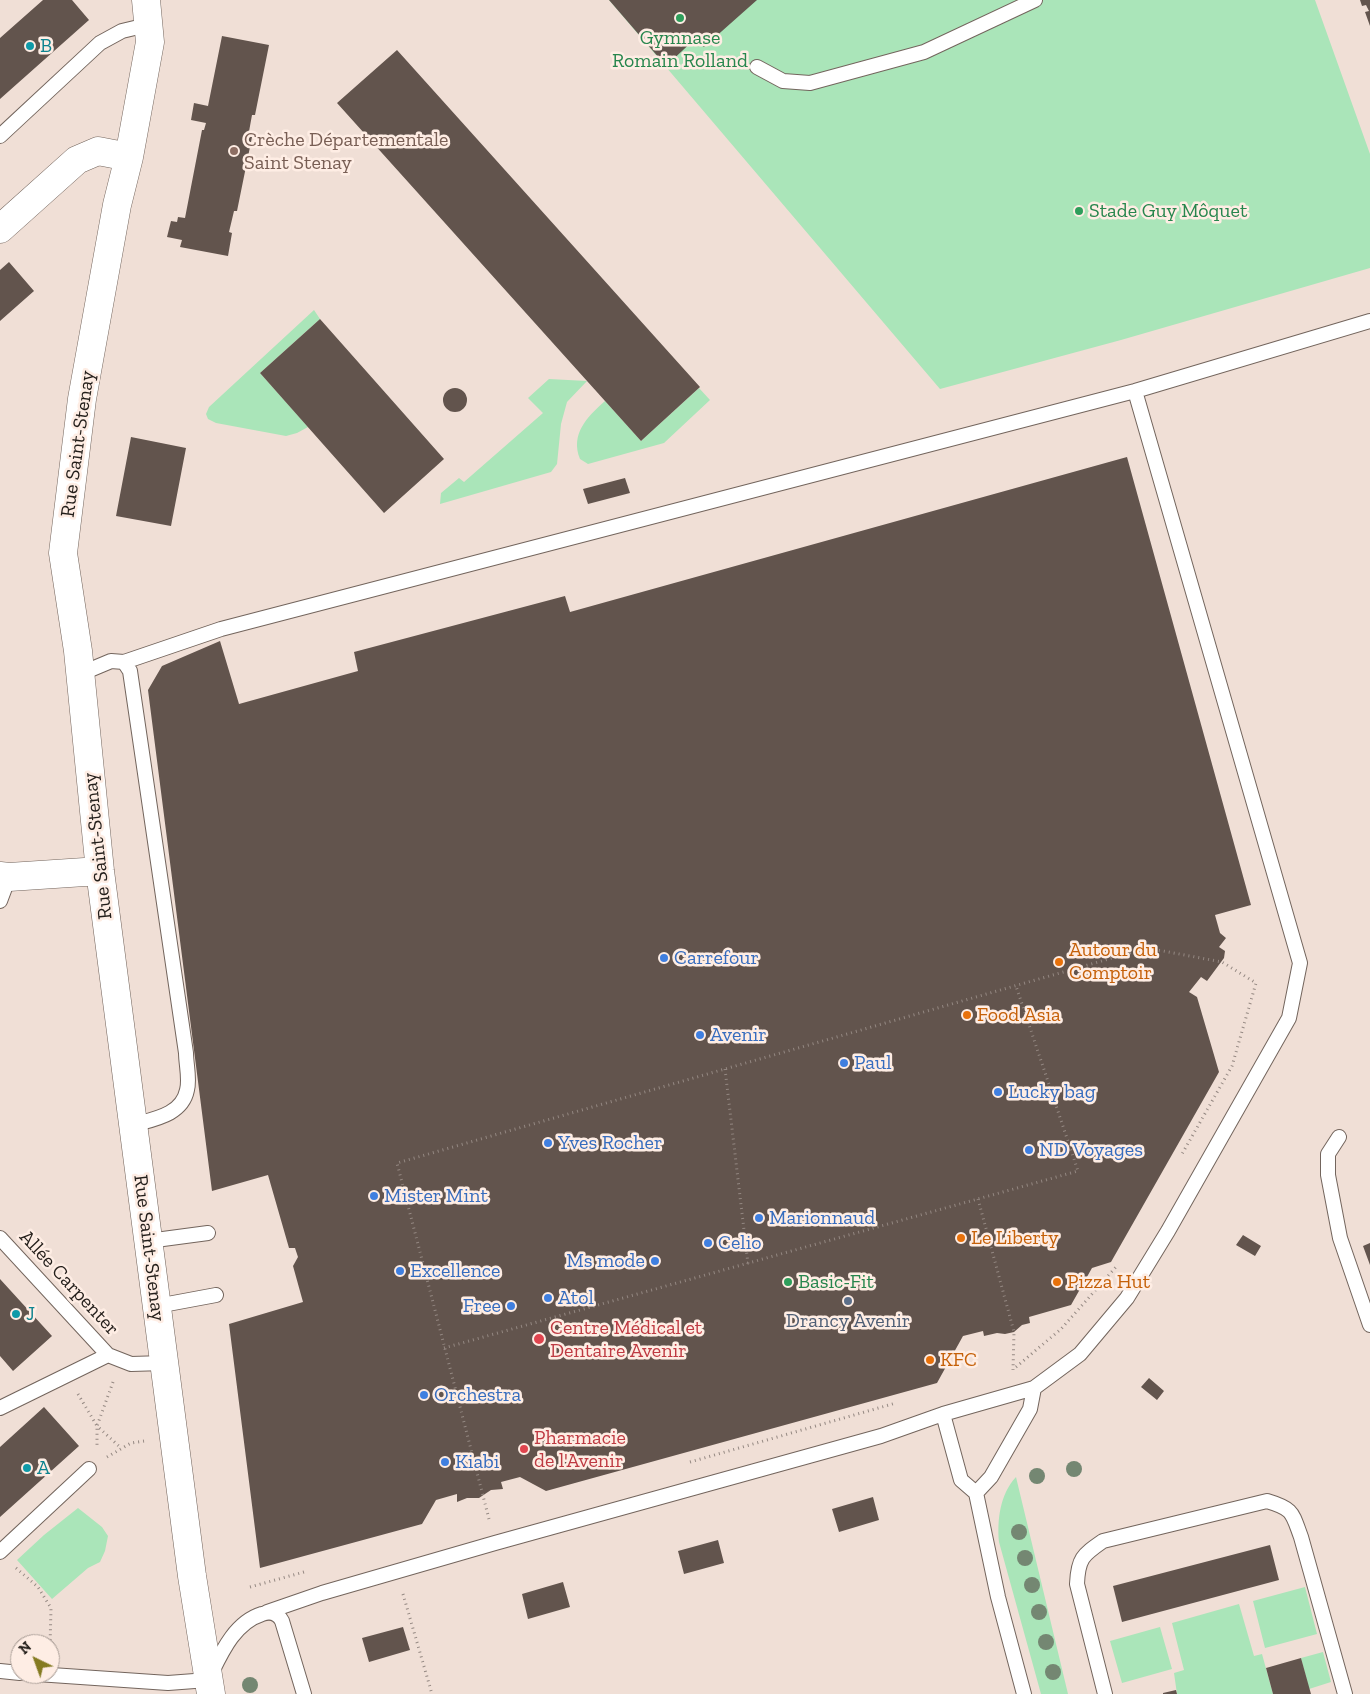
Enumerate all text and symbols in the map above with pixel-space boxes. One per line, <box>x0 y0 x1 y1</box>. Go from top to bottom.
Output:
marker: Gymnase Romain Rolland <box>674 12 686 24</box>
place label: Gymnase Romain Rolland <box>612 26 748 73</box>
place label: B <box>40 34 52 58</box>
marker: B <box>24 40 36 52</box>
place label: Crèche Départementale Saint Stenay <box>244 128 448 175</box>
marker: Crèche Départementale Saint Stenay <box>228 145 240 157</box>
place label: Stade Guy Môquet <box>1089 199 1247 223</box>
marker: Stade Guy Môquet <box>1073 205 1085 217</box>
street label: Rue Saint-Stenay <box>56 369 100 519</box>
street label: Rue Saint-Stenay <box>78 771 118 921</box>
place label: Autour du Comptoir <box>1069 938 1157 985</box>
place label: Carrefour <box>674 946 759 970</box>
marker: Carrefour <box>658 952 670 964</box>
marker: Autour du Comptoir <box>1053 956 1065 968</box>
place label: Food Asia <box>977 1003 1061 1027</box>
marker: Food Asia <box>961 1009 973 1021</box>
place label: Avenir <box>710 1023 767 1047</box>
marker: Avenir <box>694 1029 706 1041</box>
place label: Paul <box>854 1051 892 1075</box>
marker: Paul <box>838 1057 850 1069</box>
place label: Lucky bag <box>1008 1080 1096 1104</box>
marker: Lucky bag <box>992 1086 1004 1098</box>
place label: Yves Rocher <box>558 1131 662 1155</box>
marker: Yves Rocher <box>542 1137 554 1149</box>
place label: ND Voyages <box>1039 1138 1143 1162</box>
marker: ND Voyages <box>1023 1144 1035 1156</box>
street label: Rue Saint-Stenay <box>128 1173 170 1323</box>
place label: Mister Mint <box>384 1184 488 1208</box>
marker: Mister Mint <box>368 1190 380 1202</box>
place label: Marionnaud <box>769 1206 875 1230</box>
marker: Marionnaud <box>753 1212 765 1224</box>
street label: Allée Carpenter <box>14 1225 124 1341</box>
place label: Le Liberty <box>971 1226 1058 1250</box>
place label: Celio <box>718 1231 761 1255</box>
marker: Le Liberty <box>955 1232 967 1244</box>
marker: Celio <box>702 1237 714 1249</box>
place label: Ms mode <box>566 1249 645 1273</box>
marker: Ms mode <box>649 1255 661 1267</box>
place label: Excellence <box>410 1259 500 1283</box>
marker: Excellence <box>394 1265 406 1277</box>
place label: Basic-Fit <box>798 1270 874 1294</box>
place label: Pizza Hut <box>1067 1270 1150 1294</box>
marker: Basic-Fit <box>782 1276 794 1288</box>
marker: Pizza Hut <box>1051 1276 1063 1288</box>
place label: Atol <box>558 1286 594 1310</box>
marker: Atol <box>542 1292 554 1304</box>
place label: Free <box>463 1294 501 1318</box>
marker: Drancy Avenir <box>842 1295 854 1307</box>
marker: Free <box>505 1300 517 1312</box>
place label: J <box>26 1302 35 1326</box>
marker: J <box>10 1308 22 1320</box>
place label: Drancy Avenir <box>786 1309 910 1333</box>
place label: Centre Médical et Dentaire Avenir <box>550 1316 702 1363</box>
marker: Centre Médical et Dentaire Avenir <box>532 1332 546 1346</box>
place label: KFC <box>940 1348 977 1372</box>
marker: KFC <box>924 1354 936 1366</box>
place label: Orchestra <box>434 1383 521 1407</box>
marker: Orchestra <box>418 1389 430 1401</box>
place label: Pharmacie de l'Avenir <box>534 1426 626 1473</box>
marker: Pharmacie de l'Avenir <box>518 1443 530 1455</box>
place label: Kiabi <box>455 1450 499 1474</box>
place label: A <box>37 1456 50 1480</box>
marker: Kiabi <box>439 1456 451 1468</box>
marker: A <box>21 1462 33 1474</box>
north arrow <box>10 1634 60 1684</box>
text: N <box>16 1638 35 1658</box>

